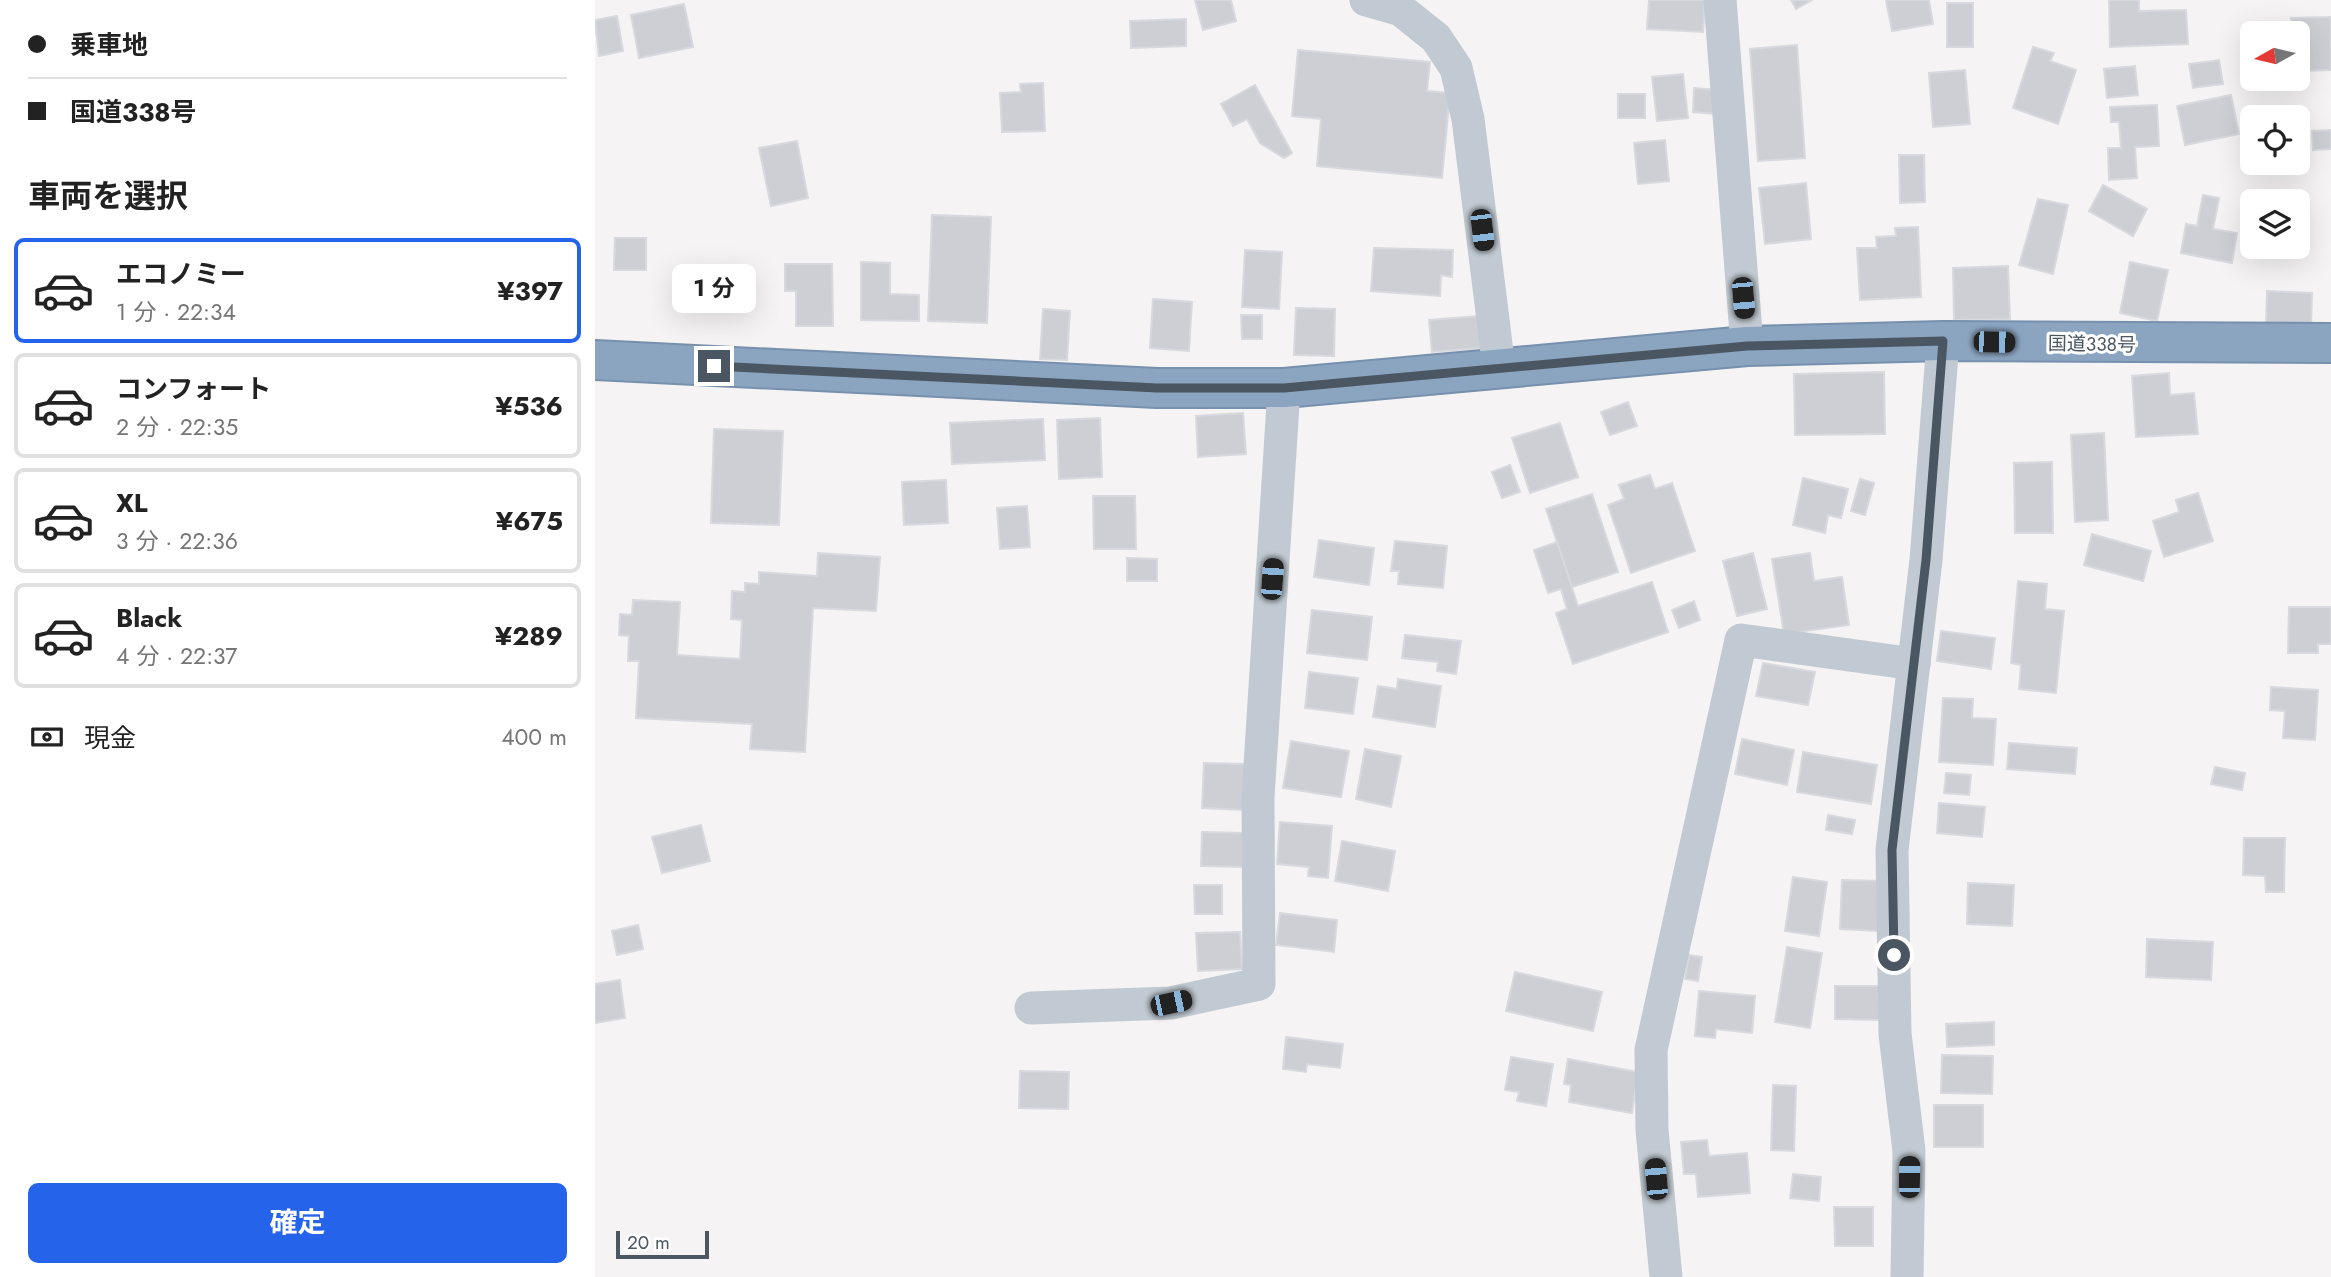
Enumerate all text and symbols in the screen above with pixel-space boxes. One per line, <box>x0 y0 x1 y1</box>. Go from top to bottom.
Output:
north arrow <box>2240 21 2310 91</box>
map controls <box>2240 21 2310 259</box>
text: 乗車地 <box>70 26 148 64</box>
text: 国道338号 <box>70 93 197 131</box>
button: locate <box>2240 105 2310 175</box>
text: 車両を選択 <box>28 173 188 219</box>
button: layers <box>2240 189 2310 259</box>
car <box>1470 208 1495 252</box>
text: エコノミー <box>116 255 246 293</box>
icon: car <box>32 259 95 322</box>
callout: 1 分 <box>672 264 756 314</box>
text: 1 分 <box>693 271 735 305</box>
text: ¥397 <box>497 272 563 310</box>
car <box>1731 276 1756 320</box>
text: 1 分 · 22:34 <box>116 295 236 329</box>
street label: 国道338号 <box>2048 330 2136 358</box>
car <box>1973 331 2016 353</box>
route end <box>698 350 730 382</box>
text: コンフォート <box>116 370 271 408</box>
icon: car <box>32 374 95 437</box>
text: ¥536 <box>495 387 563 425</box>
text: 2 分 · 22:35 <box>116 410 238 444</box>
text: XL <box>116 484 148 522</box>
icon: car <box>32 489 95 552</box>
text: ¥675 <box>496 502 563 540</box>
text: 3 分 · 22:36 <box>116 524 238 558</box>
car <box>1261 557 1284 601</box>
text: Black <box>116 599 182 637</box>
icon: car <box>32 604 95 667</box>
text: ¥289 <box>495 617 563 655</box>
text: 4 分 · 22:37 <box>116 639 237 673</box>
icon: cash <box>28 718 66 756</box>
text: 現金 <box>84 719 136 757</box>
text: 400 m <box>501 720 567 754</box>
route start <box>1878 939 1910 971</box>
car <box>1149 988 1194 1018</box>
car <box>1899 1156 1920 1198</box>
car <box>1644 1157 1669 1201</box>
button: 確定 <box>28 1183 567 1263</box>
scale bar <box>616 1228 709 1260</box>
text: 20 m <box>627 1229 670 1256</box>

